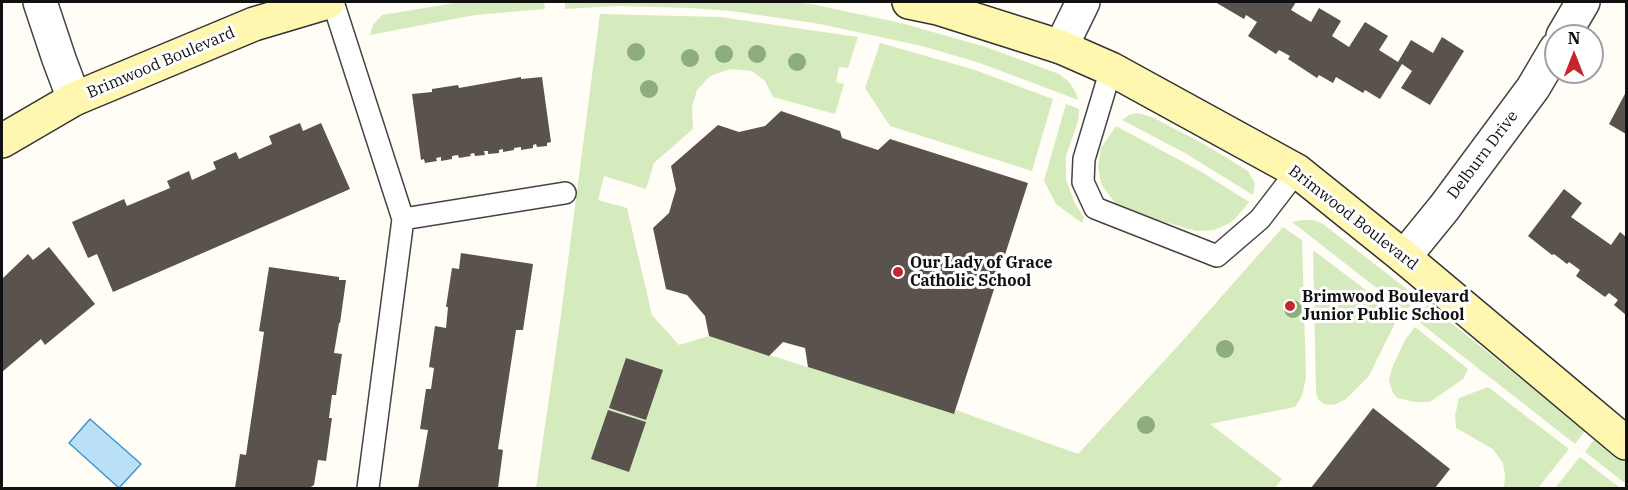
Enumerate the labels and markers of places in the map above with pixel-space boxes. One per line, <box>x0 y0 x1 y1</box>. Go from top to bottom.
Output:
place label: Our Lady of Grace Catholic School <box>910 253 1052 291</box>
marker: Our Lady of Grace Catholic School <box>891 265 905 279</box>
place label: Brimwood Boulevard Junior Public School <box>1302 287 1469 325</box>
marker: Brimwood Boulevard Junior Public School <box>1283 299 1297 313</box>

